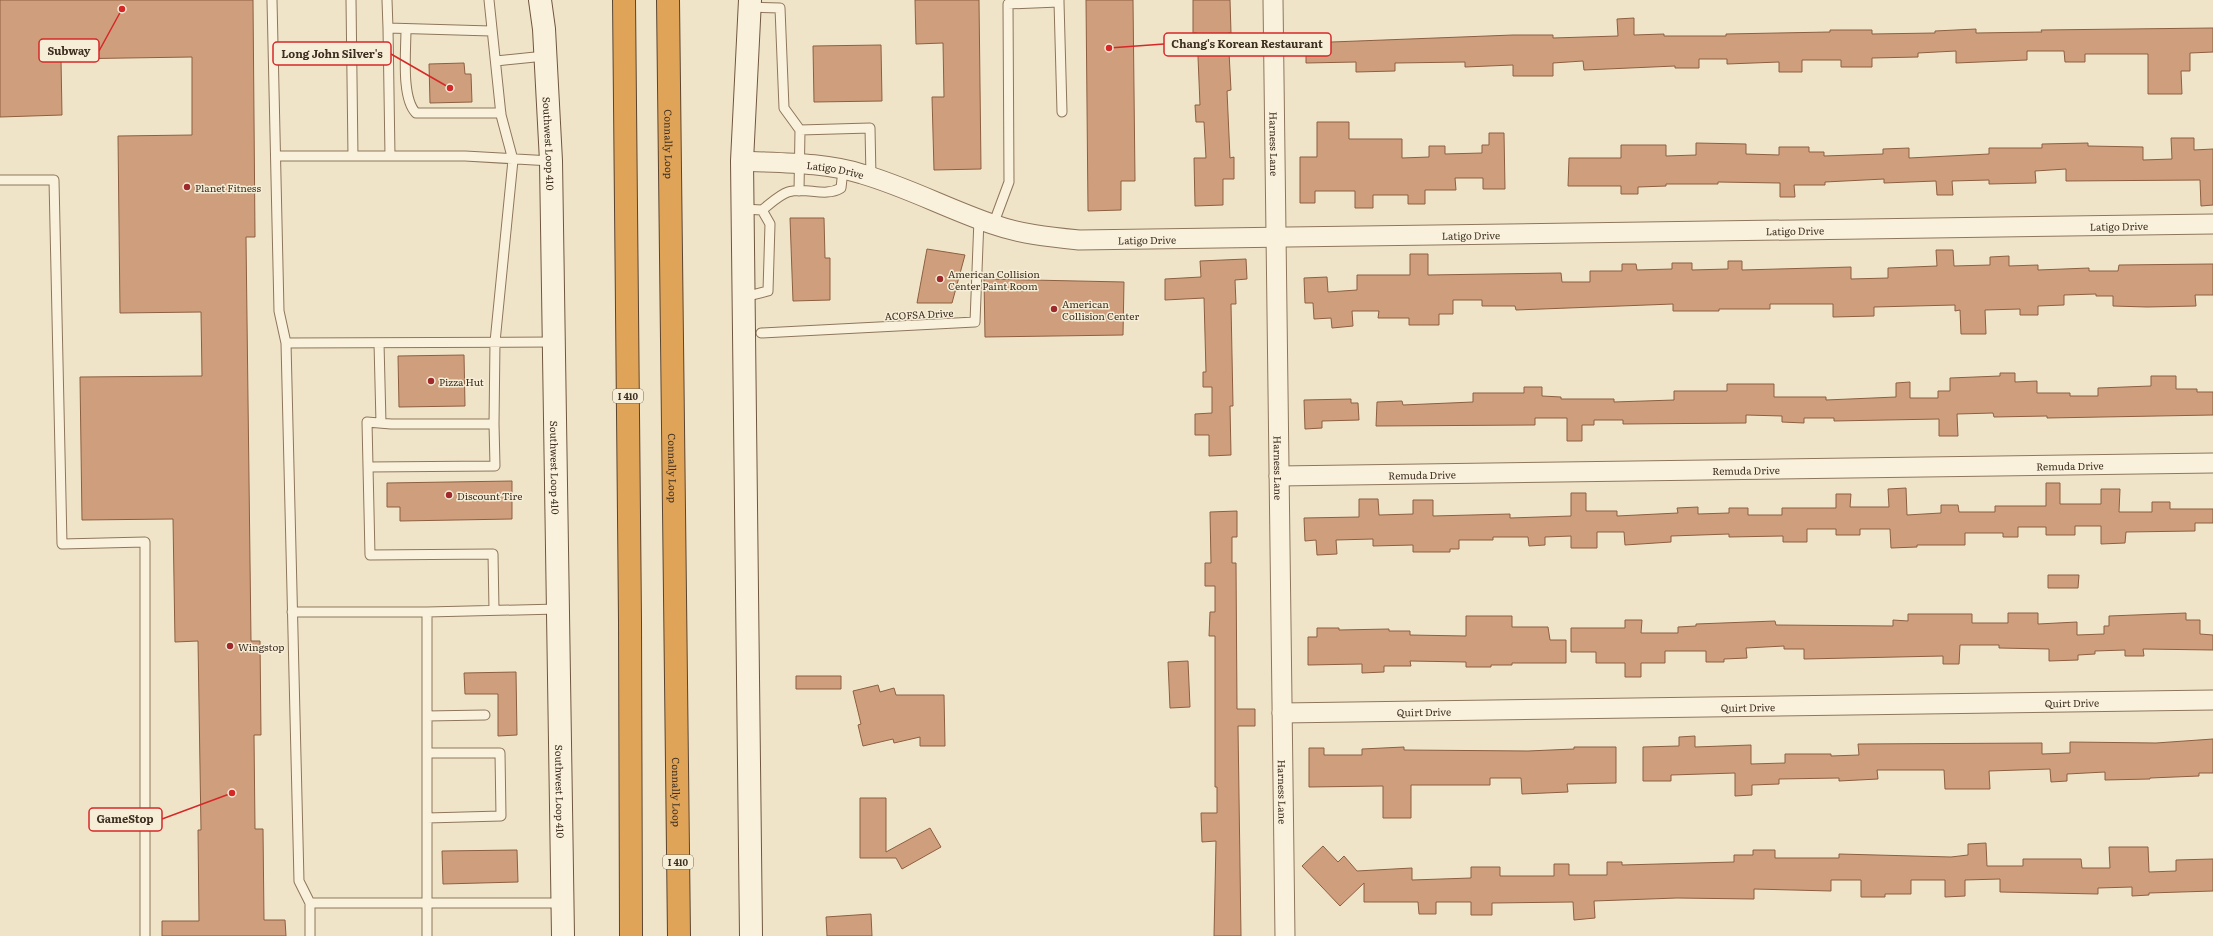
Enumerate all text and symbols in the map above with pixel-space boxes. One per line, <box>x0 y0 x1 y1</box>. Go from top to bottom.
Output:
callout: Chang's Korean Restaurant <box>1164 33 1331 56</box>
text: Chang's Korean Restaurant <box>1171 35 1323 51</box>
callout: Subway <box>39 39 99 62</box>
text: Subway <box>47 42 91 58</box>
callout: Long John Silver's <box>273 42 391 65</box>
text: Long John Silver's <box>281 45 383 61</box>
street label: Southwest Loop 410 <box>540 96 559 191</box>
street label: Connally Loop <box>662 109 678 179</box>
street label: Harness Lane <box>1267 112 1283 176</box>
street label: Latigo Drive <box>806 157 866 182</box>
place label: Planet Fitness <box>195 180 261 195</box>
marker: Planet Fitness <box>182 182 192 192</box>
street label: Latigo Drive <box>2090 217 2148 233</box>
street label: Latigo Drive <box>1766 222 1824 238</box>
street label: Latigo Drive <box>1442 227 1500 242</box>
street label: Latigo Drive <box>1118 231 1176 247</box>
place label: American Collision Center Paint Room <box>948 266 1040 293</box>
marker: American Collision Center Paint Room <box>935 274 945 284</box>
place label: American Collision Center <box>1062 296 1139 323</box>
marker: American Collision Center <box>1049 304 1059 314</box>
street label: ACOFSA Drive <box>884 305 954 323</box>
place label: Pizza Hut <box>439 374 484 389</box>
marker: Pizza Hut <box>426 376 436 386</box>
road number: I 410 <box>613 389 643 403</box>
street label: Southwest Loop 410 <box>548 421 564 515</box>
street label: Connally Loop <box>666 433 681 503</box>
street label: Harness Lane <box>1271 436 1287 500</box>
street label: Remuda Drive <box>2036 457 2104 473</box>
street label: Remuda Drive <box>1712 462 1780 477</box>
street label: Remuda Drive <box>1388 466 1456 482</box>
place label: Discount Tire <box>457 488 522 503</box>
marker: Discount Tire <box>444 490 454 500</box>
place label: Wingstop <box>238 639 284 654</box>
marker: Wingstop <box>225 641 235 651</box>
street label: Quirt Drive <box>2045 694 2099 710</box>
street label: Quirt Drive <box>1721 699 1775 714</box>
street label: Quirt Drive <box>1397 703 1451 719</box>
street label: Southwest Loop 410 <box>553 745 569 839</box>
street label: Connally Loop <box>669 757 685 827</box>
street label: Harness Lane <box>1275 760 1291 824</box>
callout: GameStop <box>89 808 162 831</box>
text: GameStop <box>96 810 154 826</box>
road number: I 410 <box>663 855 693 869</box>

